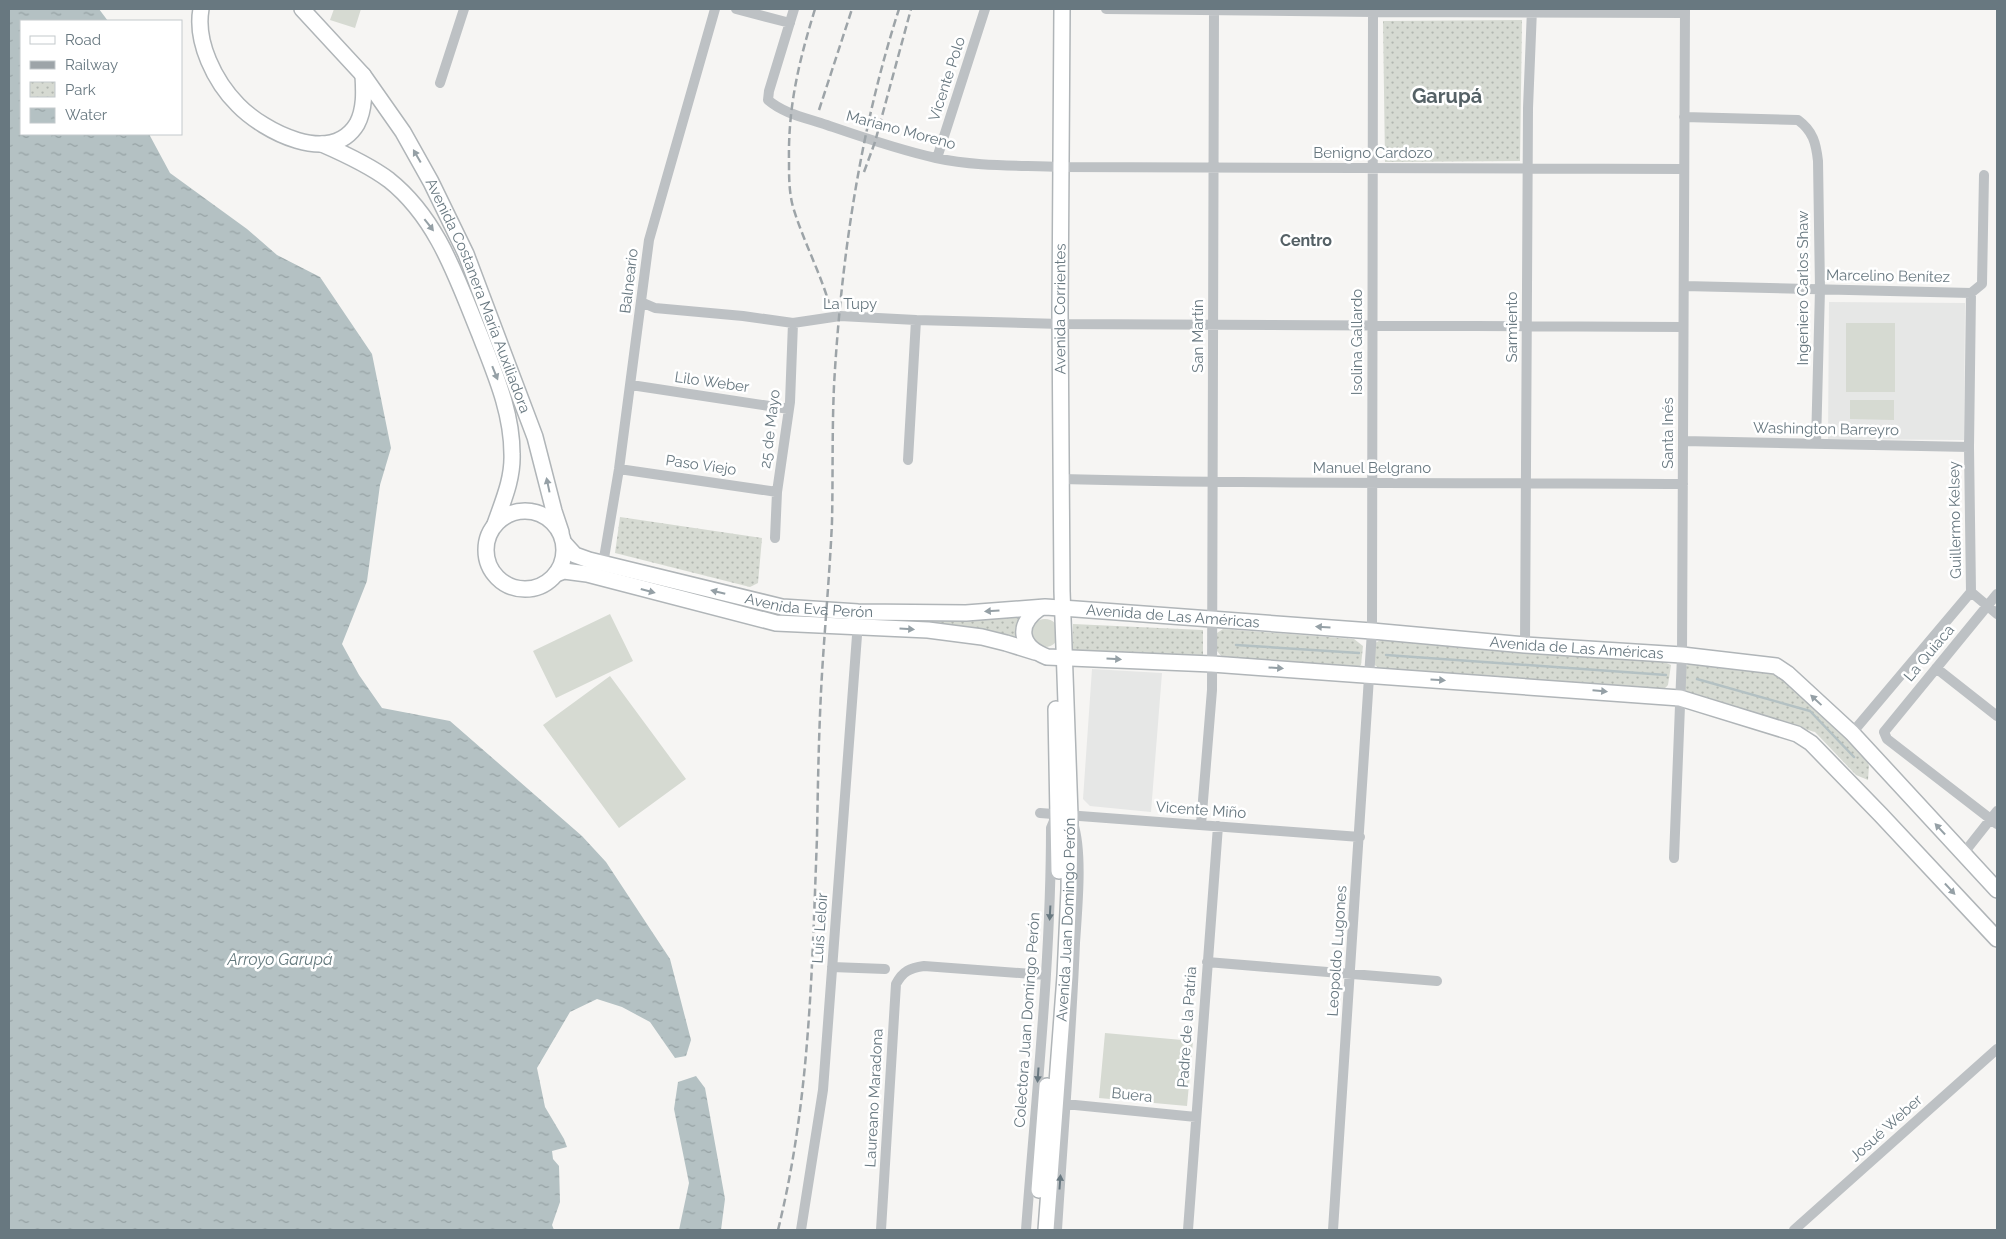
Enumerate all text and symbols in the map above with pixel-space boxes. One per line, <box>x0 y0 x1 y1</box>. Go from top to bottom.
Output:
legend <box>20 20 182 135</box>
text: Road <box>65 31 101 49</box>
street label: Vicente Polo <box>925 34 969 124</box>
text: Railway <box>65 56 118 74</box>
text: Park <box>65 81 96 99</box>
district label: Garupá <box>1412 84 1482 108</box>
text: Water <box>65 106 108 124</box>
street label: Mariano Moreno <box>844 107 958 153</box>
street label: Benigno Cardozo <box>1313 144 1433 162</box>
one-way arrow <box>412 149 421 162</box>
street label: Avenida Costanera María Auxiliadora <box>422 175 534 416</box>
street label: Ingeniero Carlos Shaw <box>1794 211 1812 365</box>
one-way arrow <box>424 218 434 232</box>
district label: Centro <box>1280 231 1332 250</box>
street label: Avenida Corrientes <box>1051 243 1069 375</box>
street label: Balneario <box>616 247 642 315</box>
street label: Marcelino Benítez <box>1826 266 1950 286</box>
street label: Isolina Gallardo <box>1348 289 1366 395</box>
street label: Sarmiento <box>1503 291 1521 362</box>
street label: La Tupy <box>823 295 877 313</box>
street label: San Martín <box>1189 299 1207 373</box>
one-way arrow <box>491 366 499 381</box>
street label: Lilo Weber <box>674 368 751 396</box>
street label: 25 de Mayo <box>756 388 784 470</box>
street label: Santa Inés <box>1659 397 1677 469</box>
street label: Washington Barreyro <box>1753 419 1899 439</box>
street label: Paso Viejo <box>664 451 738 479</box>
street label: Manuel Belgrano <box>1313 459 1431 477</box>
street label: Guillermo Kelsey <box>1945 461 1965 579</box>
one-way arrow <box>544 477 552 492</box>
one-way arrow <box>641 587 656 595</box>
one-way arrow <box>710 588 725 596</box>
street label: Avenida Eva Perón <box>743 589 873 621</box>
street label: Avenida de Las Américas <box>1085 601 1260 632</box>
one-way arrow <box>983 608 999 616</box>
street label: La Quiaca <box>1900 621 1958 685</box>
one-way arrow <box>1315 623 1331 631</box>
one-way arrow <box>899 625 915 633</box>
street label: Avenida de Las Américas <box>1489 633 1664 663</box>
one-way arrow <box>1106 655 1122 663</box>
one-way arrow <box>1268 665 1284 673</box>
one-way arrow <box>1430 676 1446 684</box>
one-way arrow <box>1592 688 1608 696</box>
one-way arrow <box>1810 694 1822 706</box>
street label: Vicente Miño <box>1155 798 1247 822</box>
street label: Avenida Juan Domingo Perón <box>1053 818 1079 1022</box>
one-way arrow <box>1934 823 1946 835</box>
one-way arrow <box>1944 882 1956 894</box>
street label: Leopoldo Lugones <box>1323 885 1351 1017</box>
street label: Luis Leloir <box>809 891 832 964</box>
one-way arrow <box>1045 906 1053 922</box>
street label: Colectora Juan Domingo Perón <box>1010 912 1044 1128</box>
water label: Arroyo Garupá <box>226 950 333 969</box>
street label: Padre de la Patria <box>1174 966 1200 1088</box>
street label: Laureano Maradona <box>861 1028 887 1168</box>
one-way arrow <box>1034 1068 1042 1084</box>
street label: Buera <box>1111 1084 1153 1106</box>
street label: Josué Weber <box>1846 1090 1926 1165</box>
one-way arrow <box>1057 1173 1065 1189</box>

